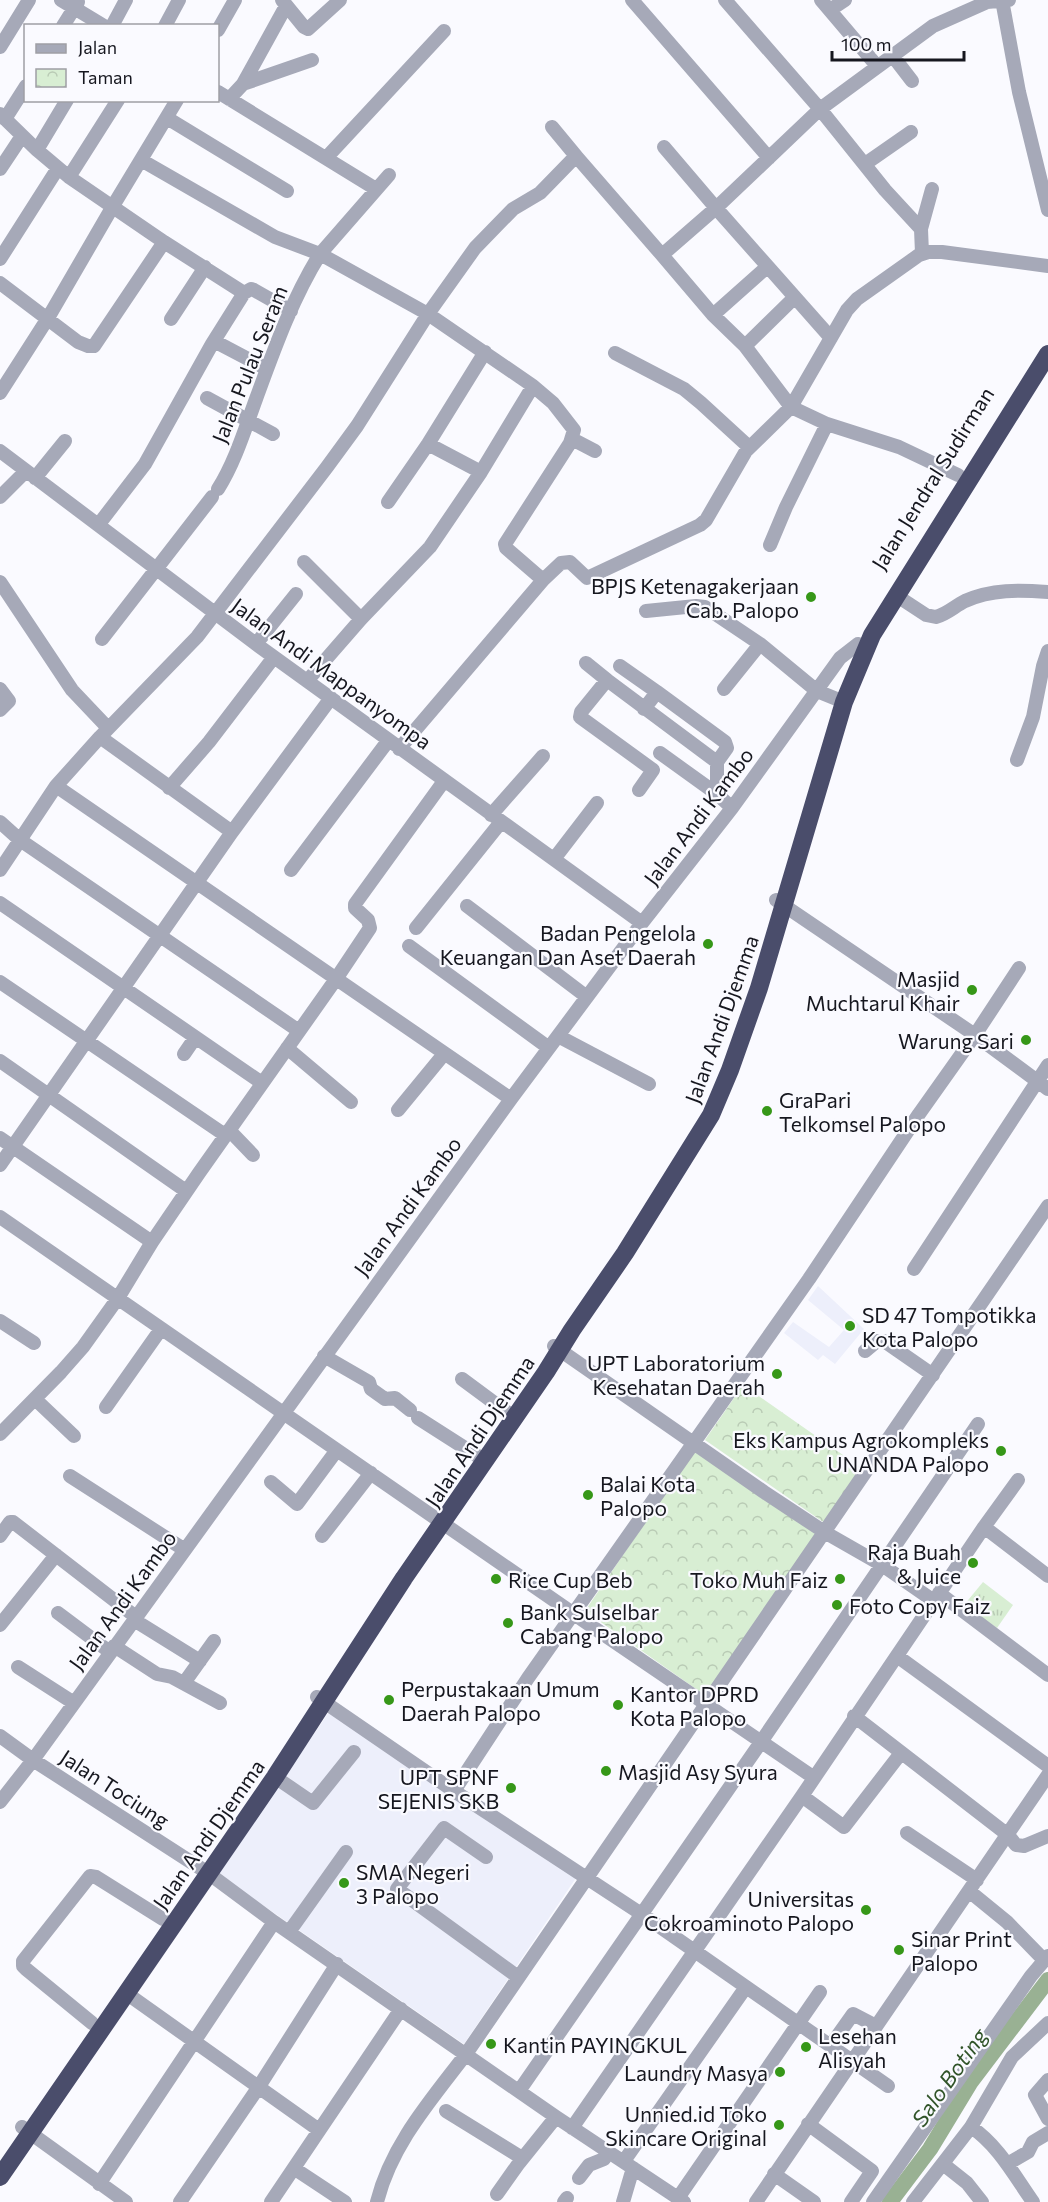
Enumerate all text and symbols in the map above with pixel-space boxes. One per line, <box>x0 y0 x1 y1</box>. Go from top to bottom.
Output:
legend <box>24 24 219 102</box>
scale bar <box>832 24 964 62</box>
text: 100 m <box>841 33 891 55</box>
text: Jalan <box>78 36 117 58</box>
text: Taman <box>78 66 133 88</box>
street label: Jalan Pulau Seram <box>206 282 292 446</box>
street label: Jalan Jendral Sudirman <box>866 382 998 574</box>
place label: BPJS Ketenagakerjaan Cab. Palopo <box>591 573 799 622</box>
marker: BPJS Ketenagakerjaan Cab. Palopo <box>804 590 818 604</box>
street label: Jalan Andi Mappanyompa <box>227 592 437 754</box>
street label: Jalan Andi Kambo <box>638 742 758 890</box>
place label: Badan Pengelola Keuangan Dan Aset Daerah <box>440 920 696 969</box>
street label: Jalan Andi Djemma <box>679 932 763 1106</box>
marker: Badan Pengelola Keuangan Dan Aset Daerah <box>701 937 715 951</box>
place label: Masjid Muchtarul Khair <box>806 966 960 1015</box>
marker: Masjid Muchtarul Khair <box>965 983 979 997</box>
place label: Warung Sari <box>898 1028 1014 1053</box>
marker: Warung Sari <box>1019 1033 1033 1047</box>
place label: GraPari Telkomsel Palopo <box>779 1087 946 1136</box>
marker: GraPari Telkomsel Palopo <box>760 1104 774 1118</box>
street label: Jalan Andi Kambo <box>348 1132 466 1280</box>
place label: SD 47 Tompotikka Kota Palopo <box>862 1302 1036 1351</box>
marker: SD 47 Tompotikka Kota Palopo <box>843 1319 857 1333</box>
place label: UPT Laboratorium Kesehatan Daerah <box>587 1350 765 1399</box>
street label: Jalan Andi Djemma <box>419 1351 539 1511</box>
marker: UPT Laboratorium Kesehatan Daerah <box>770 1367 784 1381</box>
place label: Eks Kampus Agrokompleks UNANDA Palopo <box>733 1427 989 1476</box>
marker: Eks Kampus Agrokompleks UNANDA Palopo <box>994 1444 1008 1458</box>
place label: Balai Kota Palopo <box>600 1471 696 1520</box>
marker: Balai Kota Palopo <box>581 1488 595 1502</box>
street label: Jalan Andi Kambo <box>63 1526 181 1674</box>
place label: Raja Buah & Juice <box>867 1539 961 1588</box>
marker: Raja Buah & Juice <box>966 1556 980 1570</box>
place label: Rice Cup Beb <box>508 1567 633 1592</box>
place label: Toko Muh Faiz <box>690 1567 828 1592</box>
marker: Rice Cup Beb <box>489 1572 503 1586</box>
marker: Toko Muh Faiz <box>833 1572 847 1586</box>
place label: Foto Copy Faiz <box>849 1593 990 1618</box>
marker: Foto Copy Faiz <box>830 1598 844 1612</box>
place label: Bank Sulselbar Cabang Palopo <box>520 1599 663 1648</box>
marker: Bank Sulselbar Cabang Palopo <box>501 1616 515 1630</box>
place label: Perpustakaan Umum Daerah Palopo <box>401 1676 600 1725</box>
place label: Kantor DPRD Kota Palopo <box>630 1681 759 1730</box>
marker: Perpustakaan Umum Daerah Palopo <box>382 1693 396 1707</box>
marker: Kantor DPRD Kota Palopo <box>611 1698 625 1712</box>
street label: Jalan Tociung <box>56 1744 174 1832</box>
street label: Jalan Andi Djemma <box>147 1754 269 1914</box>
place label: Masjid Asy Syura <box>618 1759 778 1784</box>
place label: UPT SPNF SEJENIS SKB <box>378 1764 499 1813</box>
marker: Masjid Asy Syura <box>599 1764 613 1778</box>
marker: UPT SPNF SEJENIS SKB <box>504 1781 518 1795</box>
place label: SMA Negeri 3 Palopo <box>356 1859 470 1908</box>
marker: SMA Negeri 3 Palopo <box>337 1876 351 1890</box>
place label: Universitas Cokroaminoto Palopo <box>644 1886 854 1935</box>
marker: Universitas Cokroaminoto Palopo <box>859 1903 873 1917</box>
place label: Sinar Print Palopo <box>911 1926 1012 1975</box>
marker: Sinar Print Palopo <box>892 1943 906 1957</box>
water label: Salo Boting <box>905 2022 993 2131</box>
place label: Lesehan Alisyah <box>818 2023 897 2072</box>
place label: Kantin PAYINGKUL <box>503 2032 687 2057</box>
marker: Kantin PAYINGKUL <box>484 2037 498 2051</box>
marker: Lesehan Alisyah <box>799 2040 813 2054</box>
place label: Laundry Masya <box>624 2060 768 2085</box>
marker: Laundry Masya <box>773 2065 787 2079</box>
place label: Unnied.id Toko Skincare Original <box>605 2101 767 2150</box>
marker: Unnied.id Toko Skincare Original <box>772 2118 786 2132</box>

